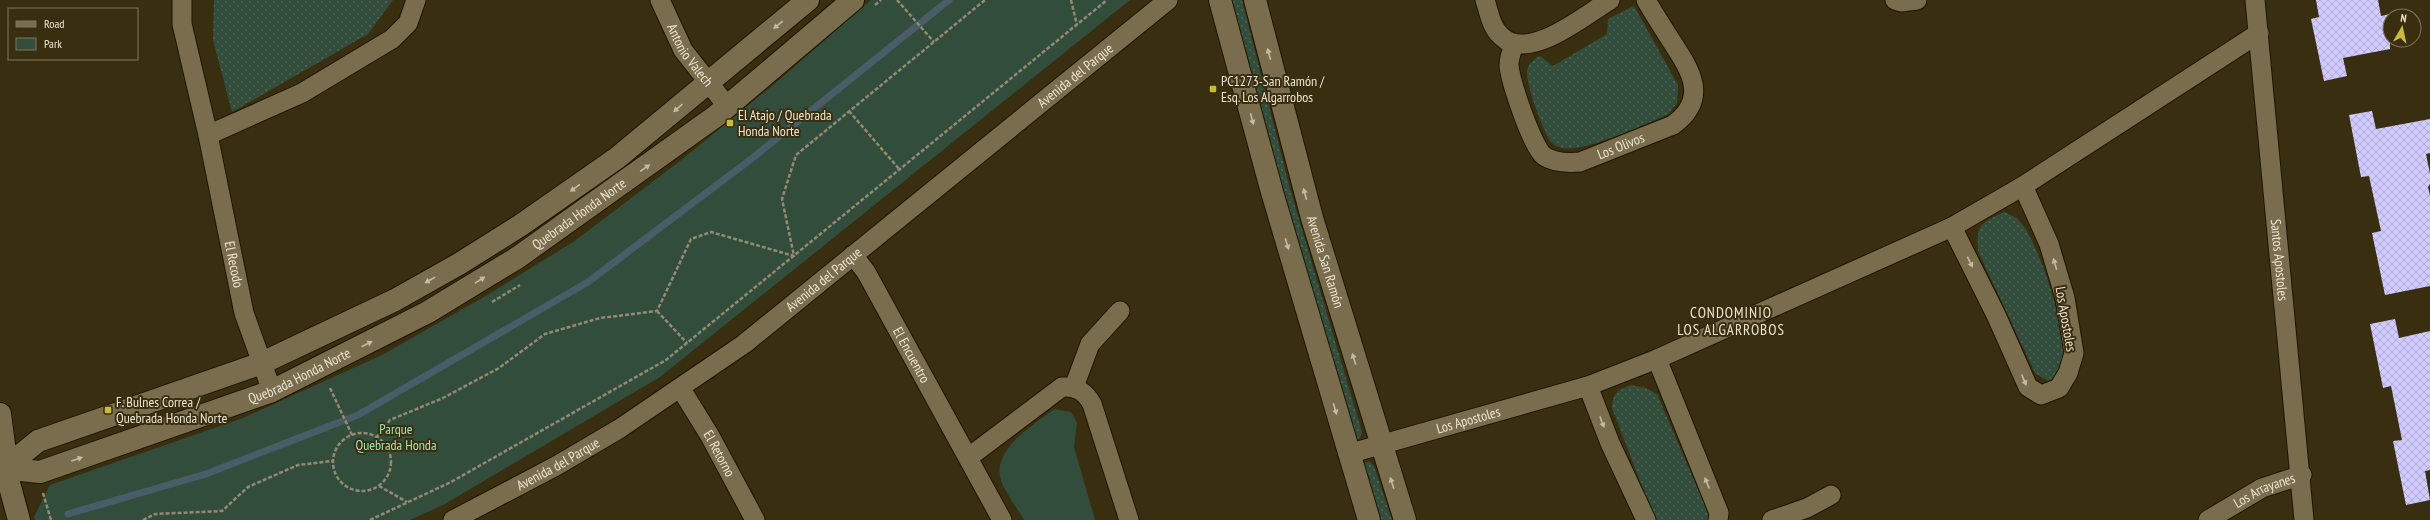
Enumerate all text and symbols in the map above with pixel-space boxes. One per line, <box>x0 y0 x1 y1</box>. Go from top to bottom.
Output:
legend <box>8 8 138 60</box>
north arrow <box>2382 8 2422 48</box>
text: N <box>2400 11 2408 26</box>
text: Road <box>44 16 64 31</box>
one-way arrow <box>773 20 783 29</box>
street label: Antonio Valech <box>663 21 717 90</box>
text: Park <box>44 36 62 51</box>
street label: Avenida del Parque <box>1034 39 1117 111</box>
one-way arrow <box>1266 48 1272 60</box>
place label: PC1273-San Ramón / Esq. Los Algarrobos <box>1221 72 1325 106</box>
marker: PC1273-San Ramón / Esq. Los Algarrobos <box>1208 84 1218 94</box>
one-way arrow <box>673 103 683 112</box>
place label: El Atajo / Quebrada Honda Norte <box>738 106 832 140</box>
one-way arrow <box>1249 113 1255 125</box>
marker: El Atajo / Quebrada Honda Norte <box>725 118 735 128</box>
street label: Los Olivos <box>1594 128 1647 163</box>
one-way arrow <box>640 164 650 172</box>
street label: Quebrada Honda Norte <box>528 174 630 253</box>
one-way arrow <box>570 184 581 192</box>
one-way arrow <box>1302 188 1308 200</box>
street label: Avenida San Ramón <box>1303 213 1348 310</box>
street label: Santos Apostoles <box>2267 218 2292 302</box>
one-way arrow <box>1284 238 1290 250</box>
street label: El Recodo <box>221 240 248 289</box>
street label: Avenida del Parque <box>782 243 865 316</box>
one-way arrow <box>1966 256 1973 268</box>
one-way arrow <box>2052 258 2058 270</box>
one-way arrow <box>425 276 436 283</box>
one-way arrow <box>474 277 486 284</box>
street label: Los Apostoles <box>2051 285 2081 353</box>
district label: CONDOMINIO LOS ALGARROBOS <box>1677 303 1785 339</box>
street label: El Encuentro <box>889 324 934 386</box>
one-way arrow <box>361 341 372 347</box>
street label: Quebrada Honda Norte <box>246 344 354 408</box>
one-way arrow <box>1351 352 1357 364</box>
one-way arrow <box>2022 374 2028 386</box>
place label: F. Bulnes Correa / Quebrada Honda Norte <box>116 393 228 427</box>
street label: Los Apostoles <box>1434 402 1503 438</box>
one-way arrow <box>1332 403 1338 415</box>
marker: F. Bulnes Correa / Quebrada Honda Norte <box>103 405 113 415</box>
one-way arrow <box>1600 416 1606 428</box>
park label: Parque Quebrada Honda <box>355 420 437 454</box>
street label: El Retorno <box>700 427 739 480</box>
street label: Avenida del Parque <box>513 433 603 494</box>
one-way arrow <box>72 456 84 462</box>
street label: Los Arrayanes <box>2230 469 2298 512</box>
one-way arrow <box>1389 477 1395 489</box>
one-way arrow <box>1704 478 1710 489</box>

